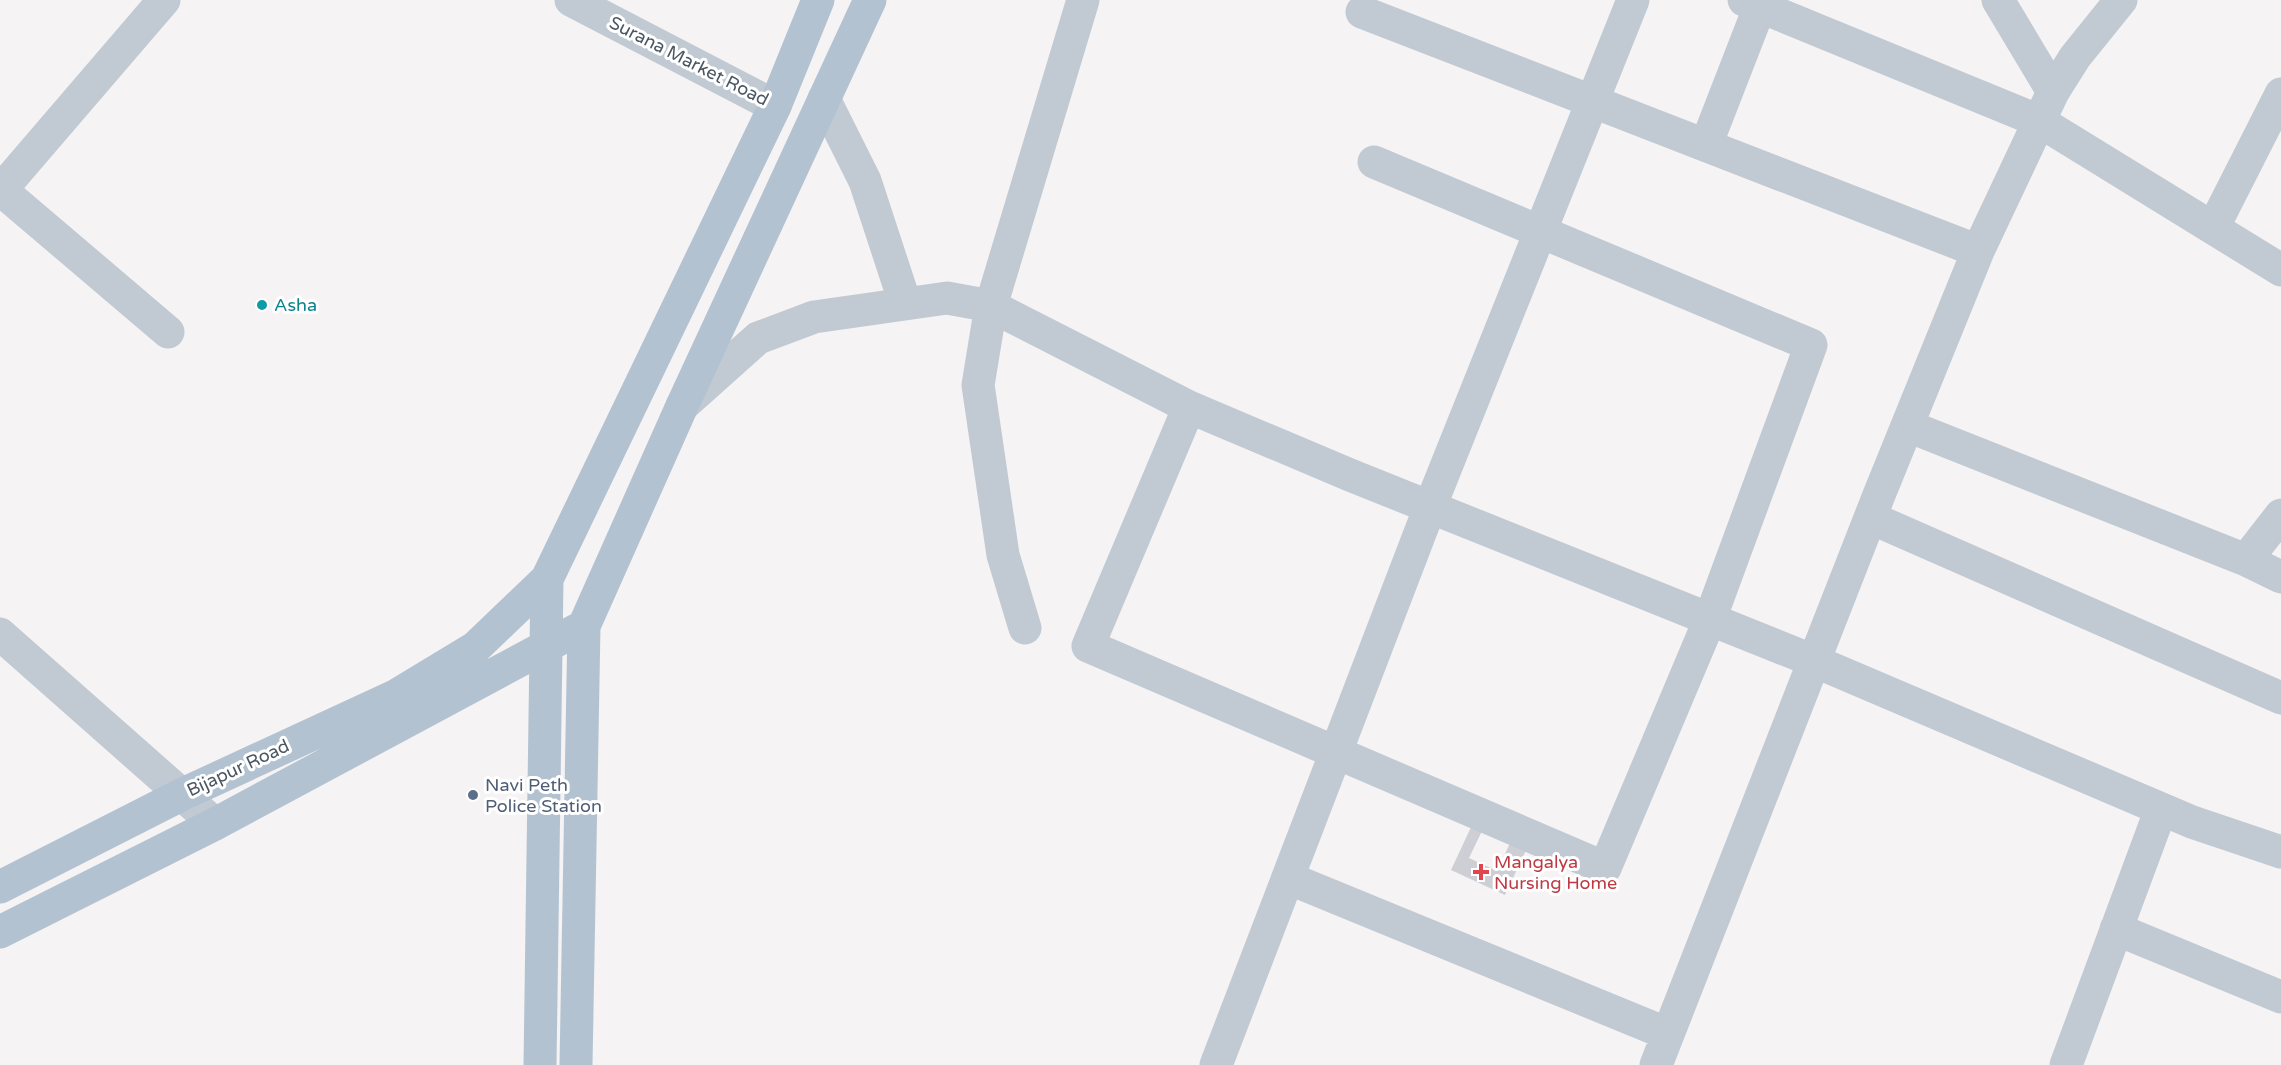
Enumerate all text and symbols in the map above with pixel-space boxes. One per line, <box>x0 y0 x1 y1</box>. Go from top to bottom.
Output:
street label: Surana Market Road <box>606 11 772 111</box>
place label: Asha <box>274 294 317 316</box>
marker: Asha <box>255 298 269 312</box>
street label: Bijapur Road <box>183 735 293 801</box>
place label: Navi Peth Police Station <box>485 774 602 817</box>
marker: Navi Peth Police Station <box>466 788 480 802</box>
place label: Mangalya Nursing Home <box>1494 851 1617 894</box>
marker: Mangalya Nursing Home <box>1472 863 1490 881</box>

